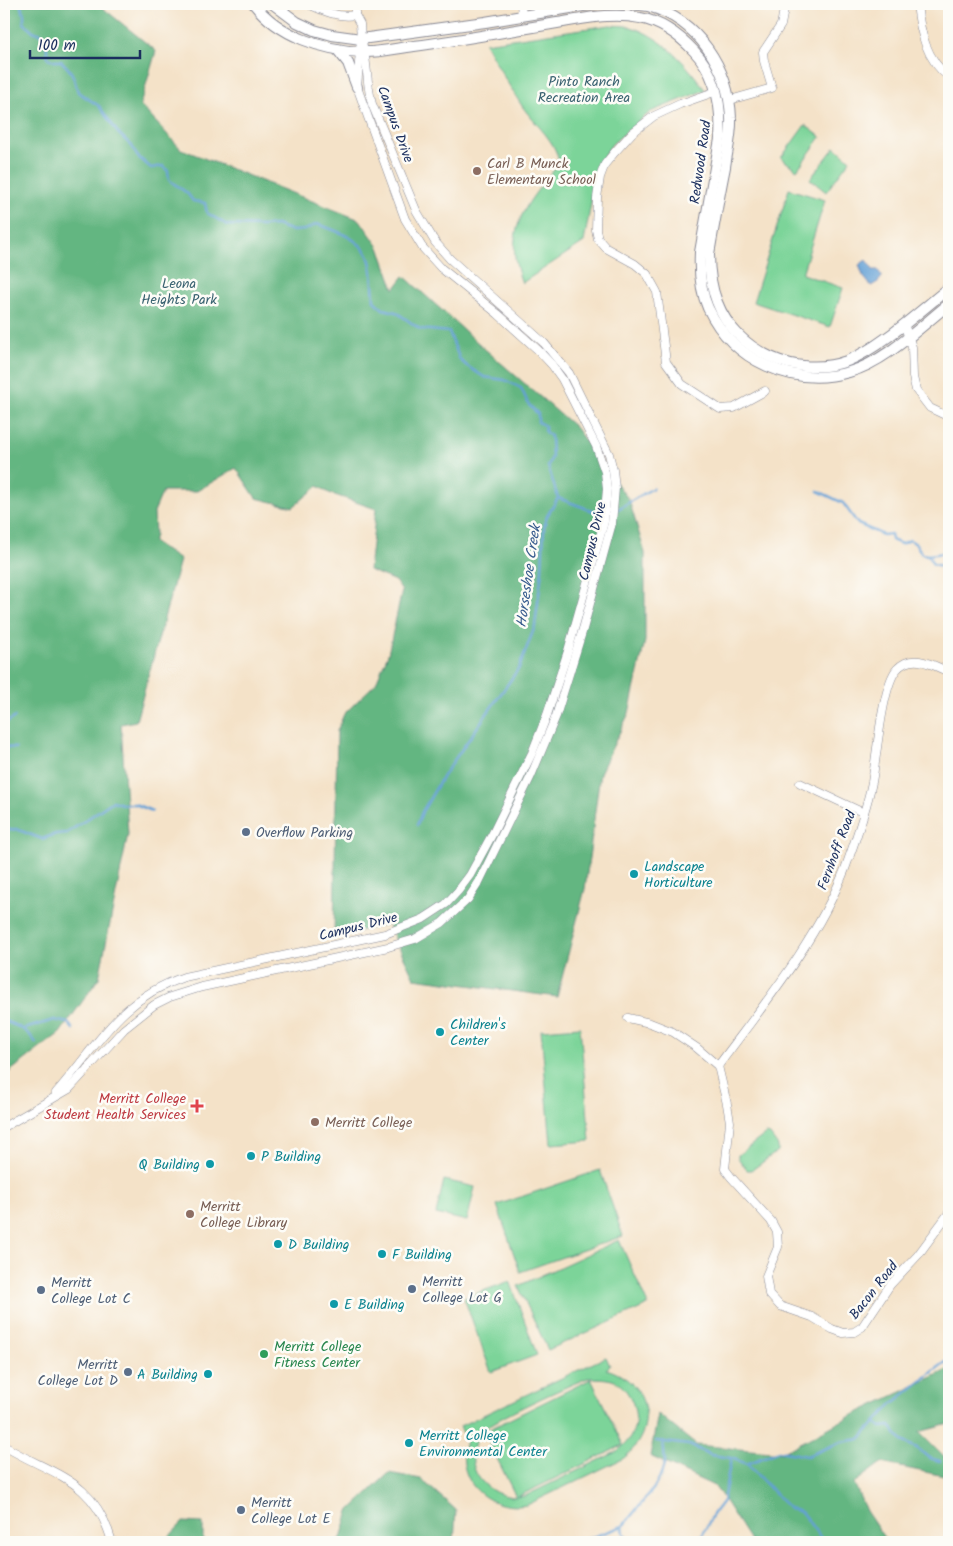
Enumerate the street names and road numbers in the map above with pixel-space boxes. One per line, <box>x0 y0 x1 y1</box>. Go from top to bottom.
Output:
street label: Campus Drive <box>371 83 419 166</box>
street label: Redwood Road <box>684 118 718 205</box>
street label: Campus Drive <box>573 499 613 583</box>
street label: Fernhoff Road <box>812 806 863 893</box>
street label: Campus Drive <box>317 906 401 947</box>
street label: Bacon Road <box>844 1256 904 1325</box>

